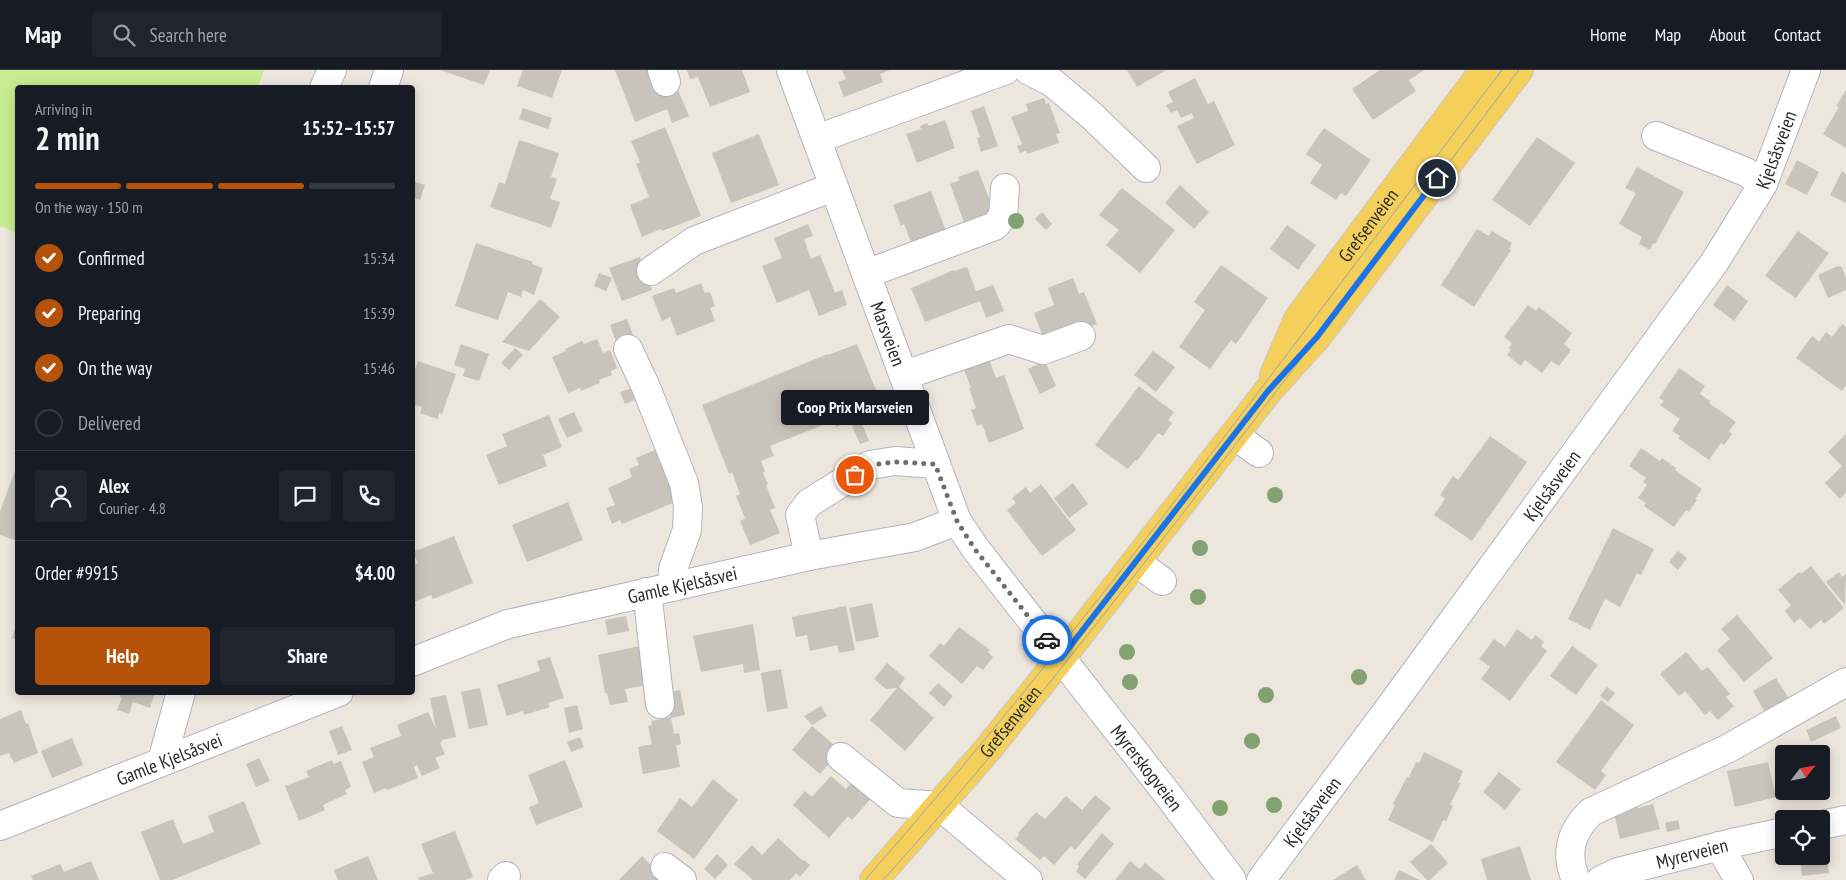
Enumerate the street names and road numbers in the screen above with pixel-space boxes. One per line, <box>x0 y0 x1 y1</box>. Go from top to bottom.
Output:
street label: Kjelsåsveien <box>1750 107 1802 192</box>
street label: Grefsenveien <box>1333 184 1403 267</box>
street label: Marsveien <box>865 298 911 369</box>
street label: Kjelsåsveien <box>1518 445 1585 526</box>
street label: Gamle Kjelsåsvei <box>625 561 739 609</box>
street label: Grefsenveien <box>974 681 1046 762</box>
street label: Myrerskogveien <box>1106 720 1188 816</box>
street label: Gamle Kjelsåsvei <box>113 727 225 791</box>
street label: Kjelsåsveien <box>1278 772 1346 852</box>
street label: Myrerveien <box>1653 833 1730 874</box>

